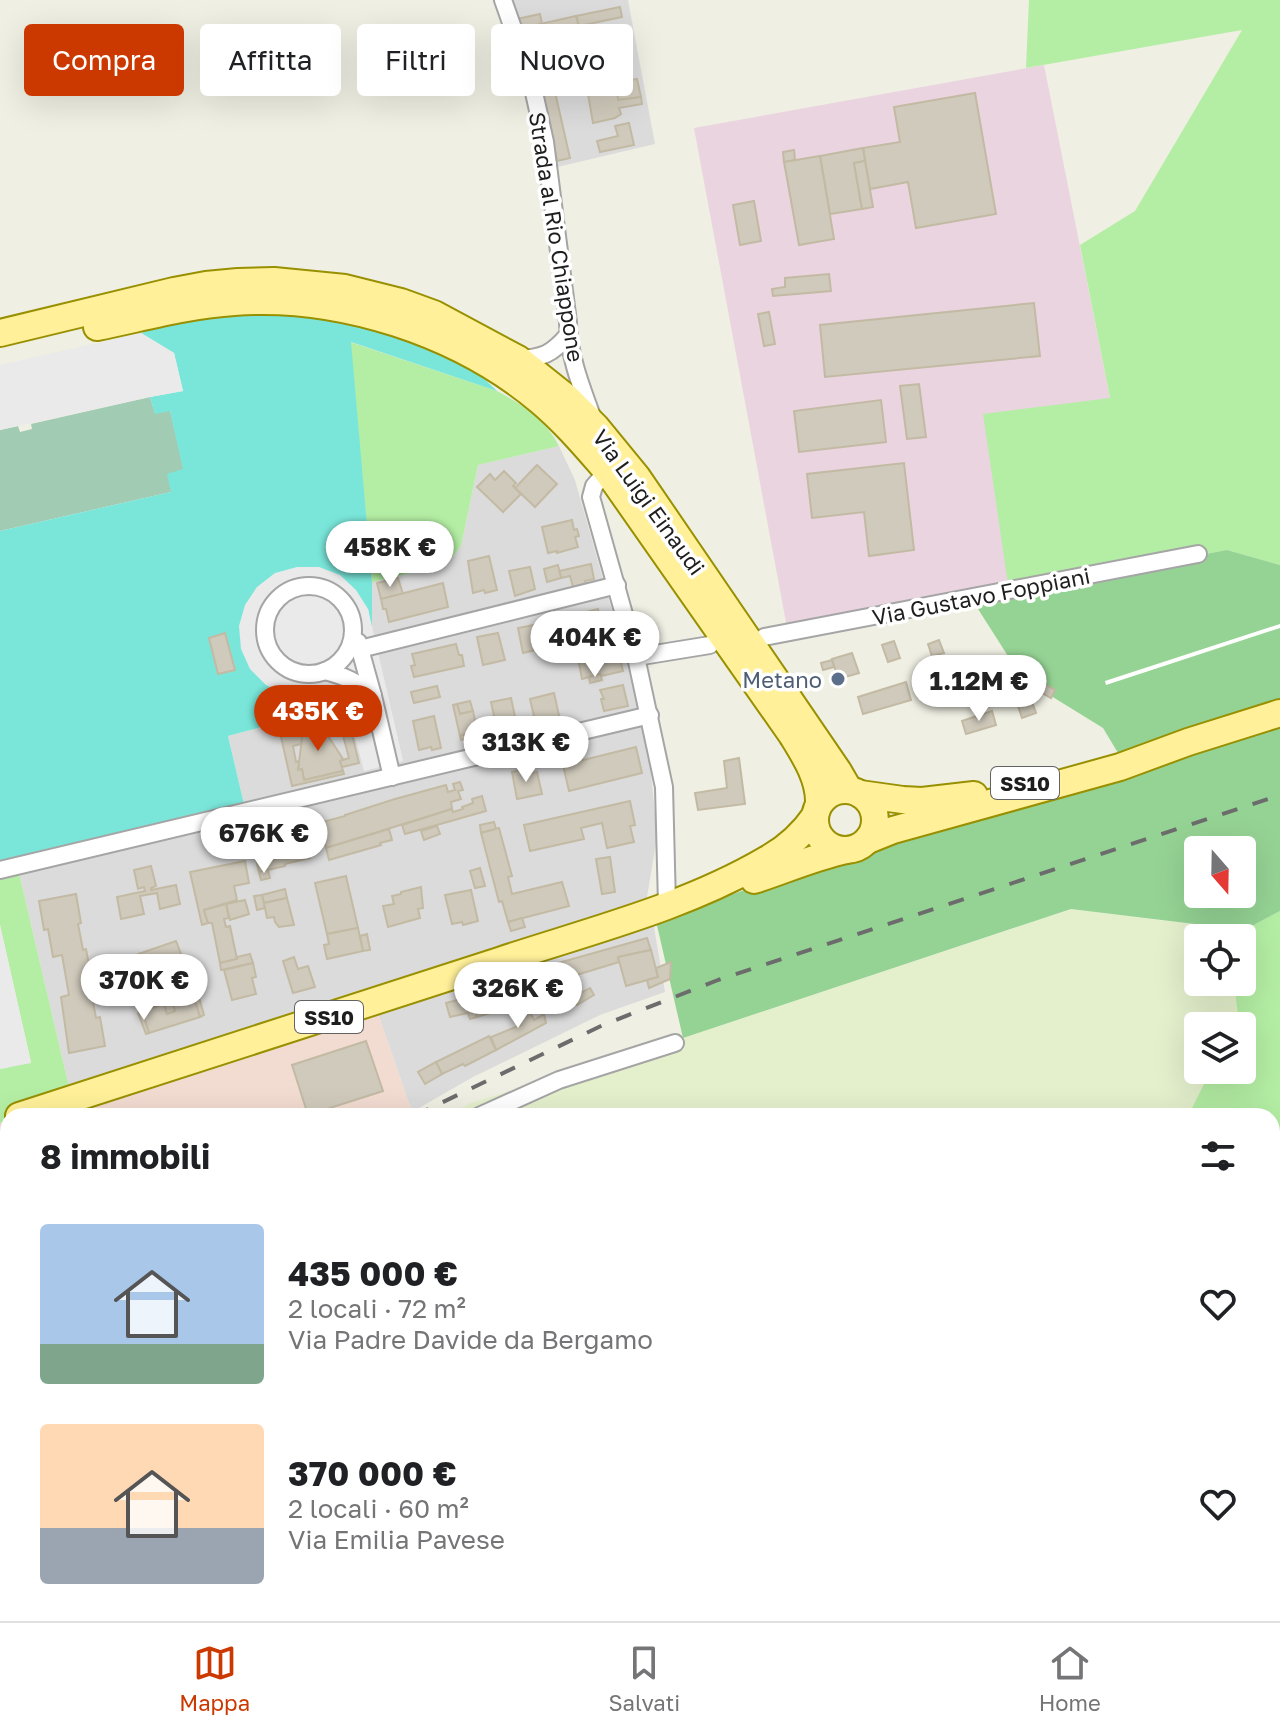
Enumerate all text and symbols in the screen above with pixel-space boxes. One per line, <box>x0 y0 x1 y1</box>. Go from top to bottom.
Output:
chip: Compra <box>24 24 184 96</box>
chip: Affitta <box>200 24 341 96</box>
chip: Filtri <box>357 24 475 96</box>
chip: Nuovo <box>491 24 633 96</box>
street label: Strada al Rio Chiappone <box>524 110 590 364</box>
street label: Via Luigi Einaudi <box>587 424 711 580</box>
pin: 458K € <box>325 521 455 589</box>
text: 458K € <box>344 531 436 562</box>
street label: Via Gustavo Foppiani <box>870 562 1092 630</box>
pin: 404K € <box>530 611 660 679</box>
text: 404K € <box>548 621 642 652</box>
pin: 1.12M € <box>905 655 1053 723</box>
text: 1.12M € <box>930 665 1028 696</box>
place label: Metano <box>742 666 822 693</box>
marker: Metano <box>829 670 847 688</box>
pin: 435K € <box>253 685 383 753</box>
text: 435K € <box>272 695 364 726</box>
pin: 313K € <box>461 716 591 784</box>
text: 313K € <box>482 726 570 757</box>
road number: SS10 <box>991 767 1059 799</box>
pin: 676K € <box>199 807 329 875</box>
text: 676K € <box>219 817 309 848</box>
north arrow <box>1184 836 1256 908</box>
map controls <box>1184 836 1256 1084</box>
button: locate <box>1184 924 1256 996</box>
pin: 370K € <box>79 954 209 1022</box>
pin: 326K € <box>453 962 583 1030</box>
text: 370K € <box>99 964 189 995</box>
text: 326K € <box>472 972 564 1003</box>
road number: SS10 <box>295 1001 363 1033</box>
button: layers <box>1184 1012 1256 1084</box>
icon: filters <box>1196 1134 1240 1178</box>
text: 8 immobili <box>40 1136 210 1176</box>
text: 435 000 € <box>288 1253 458 1293</box>
icon: home <box>104 1256 200 1352</box>
icon: heart <box>1196 1282 1240 1326</box>
text: 2 locali · 72 m² <box>288 1293 466 1324</box>
text: Via Padre Davide da Bergamo <box>288 1324 653 1355</box>
text: 370 000 € <box>288 1453 457 1493</box>
icon: home <box>104 1456 200 1552</box>
icon: heart <box>1196 1482 1240 1526</box>
text: 2 locali · 60 m² <box>288 1493 469 1524</box>
text: Via Emilia Pavese <box>288 1524 505 1555</box>
tab: Mappa <box>179 1641 250 1716</box>
tab: Salvati <box>609 1641 680 1716</box>
tab: Home <box>1039 1641 1101 1716</box>

